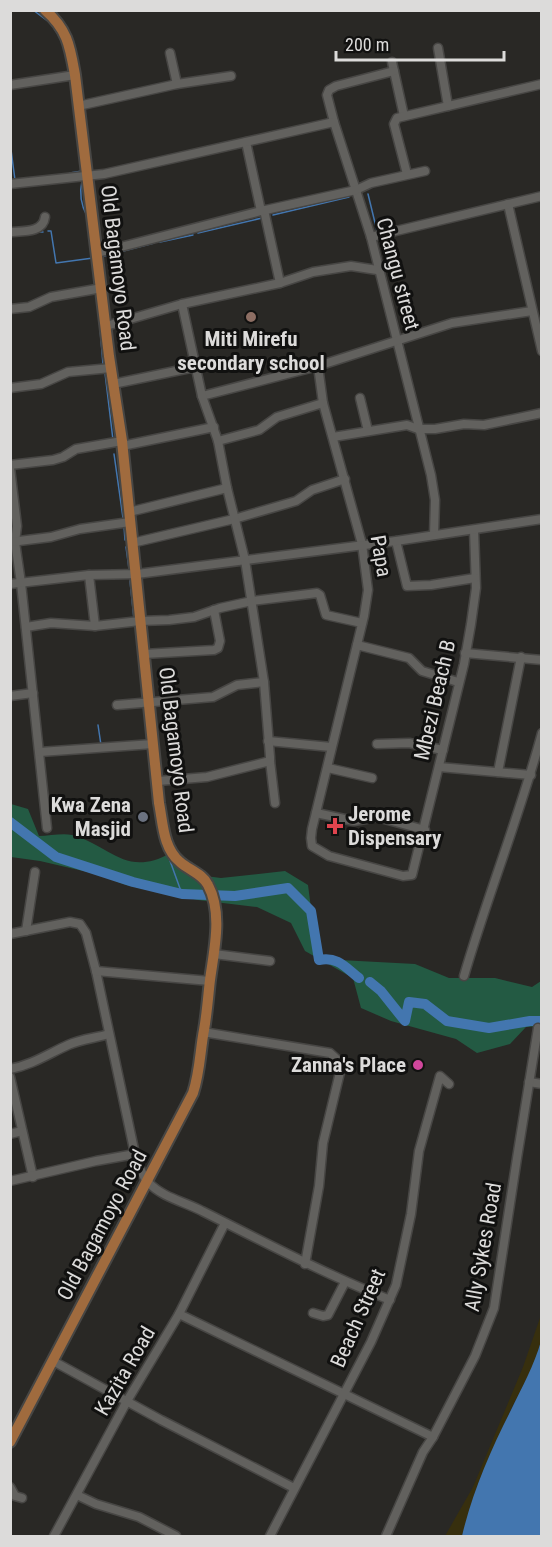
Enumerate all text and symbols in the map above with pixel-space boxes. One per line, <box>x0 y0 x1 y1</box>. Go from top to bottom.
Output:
scale bar <box>336 24 504 62</box>
text: 200 m <box>345 34 389 55</box>
street label: Old Bagamoyo Road <box>96 184 140 352</box>
street label: Changu street <box>371 215 425 333</box>
marker: Miti Mirefu secondary school <box>244 310 258 324</box>
place label: Miti Mirefu secondary school <box>177 327 325 375</box>
street label: Papa <box>366 533 396 579</box>
street label: Mbezi Beach B <box>410 638 460 762</box>
street label: Old Bagamoyo Road <box>154 666 198 834</box>
place label: Kwa Zena Masjid <box>51 793 131 841</box>
place label: Jerome Dispensary <box>348 802 442 850</box>
marker: Kwa Zena Masjid <box>136 810 150 824</box>
marker: Jerome Dispensary <box>326 817 344 835</box>
place label: Zanna's Place <box>291 1053 406 1077</box>
marker: Zanna's Place <box>411 1058 425 1072</box>
street label: Old Bagamoyo Road <box>52 1146 152 1304</box>
street label: Ally Sykes Road <box>460 1181 506 1313</box>
street label: Beach Street <box>326 1265 390 1371</box>
street label: Kazita Road <box>90 1322 160 1420</box>

